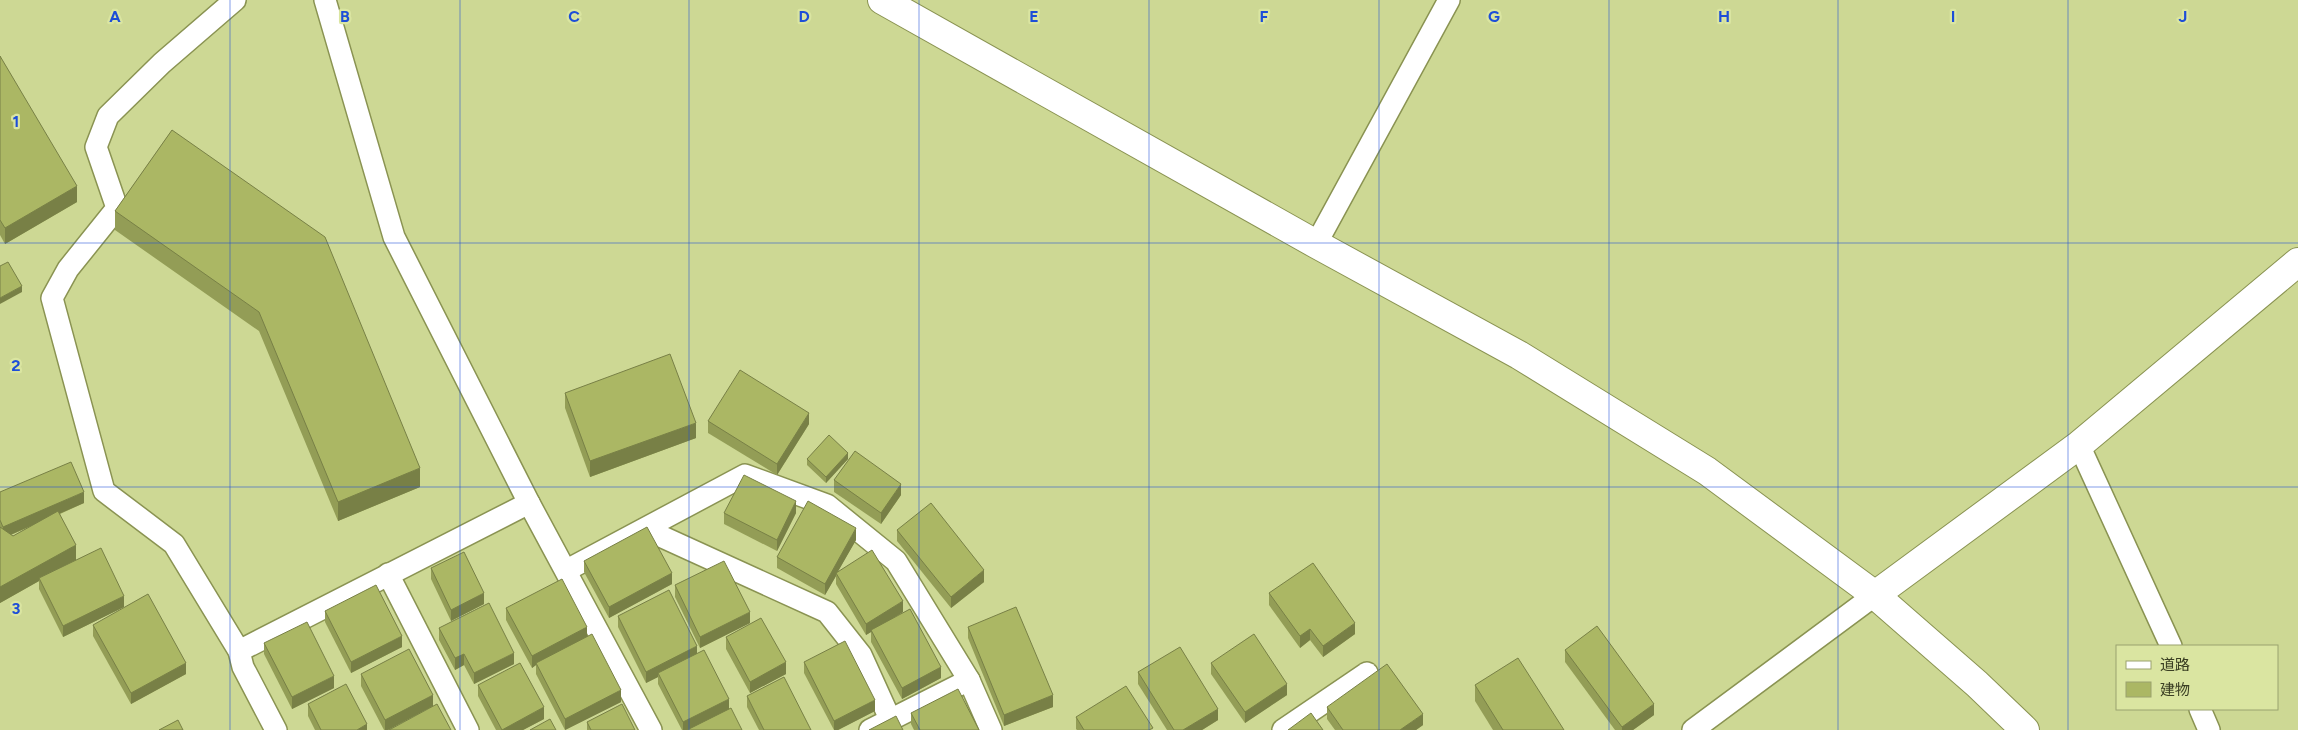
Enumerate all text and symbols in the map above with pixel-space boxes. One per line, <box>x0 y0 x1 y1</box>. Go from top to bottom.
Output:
text: A <box>109 7 121 26</box>
text: B <box>340 7 350 26</box>
text: C <box>568 7 580 26</box>
text: D <box>798 7 810 26</box>
text: E <box>1029 7 1039 26</box>
text: F <box>1260 7 1269 26</box>
text: G <box>1488 7 1500 26</box>
text: H <box>1718 7 1730 26</box>
text: I <box>1951 7 1955 26</box>
text: J <box>2179 7 2187 26</box>
text: 1 <box>13 112 19 131</box>
text: 2 <box>11 356 21 375</box>
text: 3 <box>12 599 21 618</box>
legend <box>2116 645 2278 710</box>
text: 道路 <box>2160 656 2190 674</box>
text: 建物 <box>2160 681 2190 699</box>

